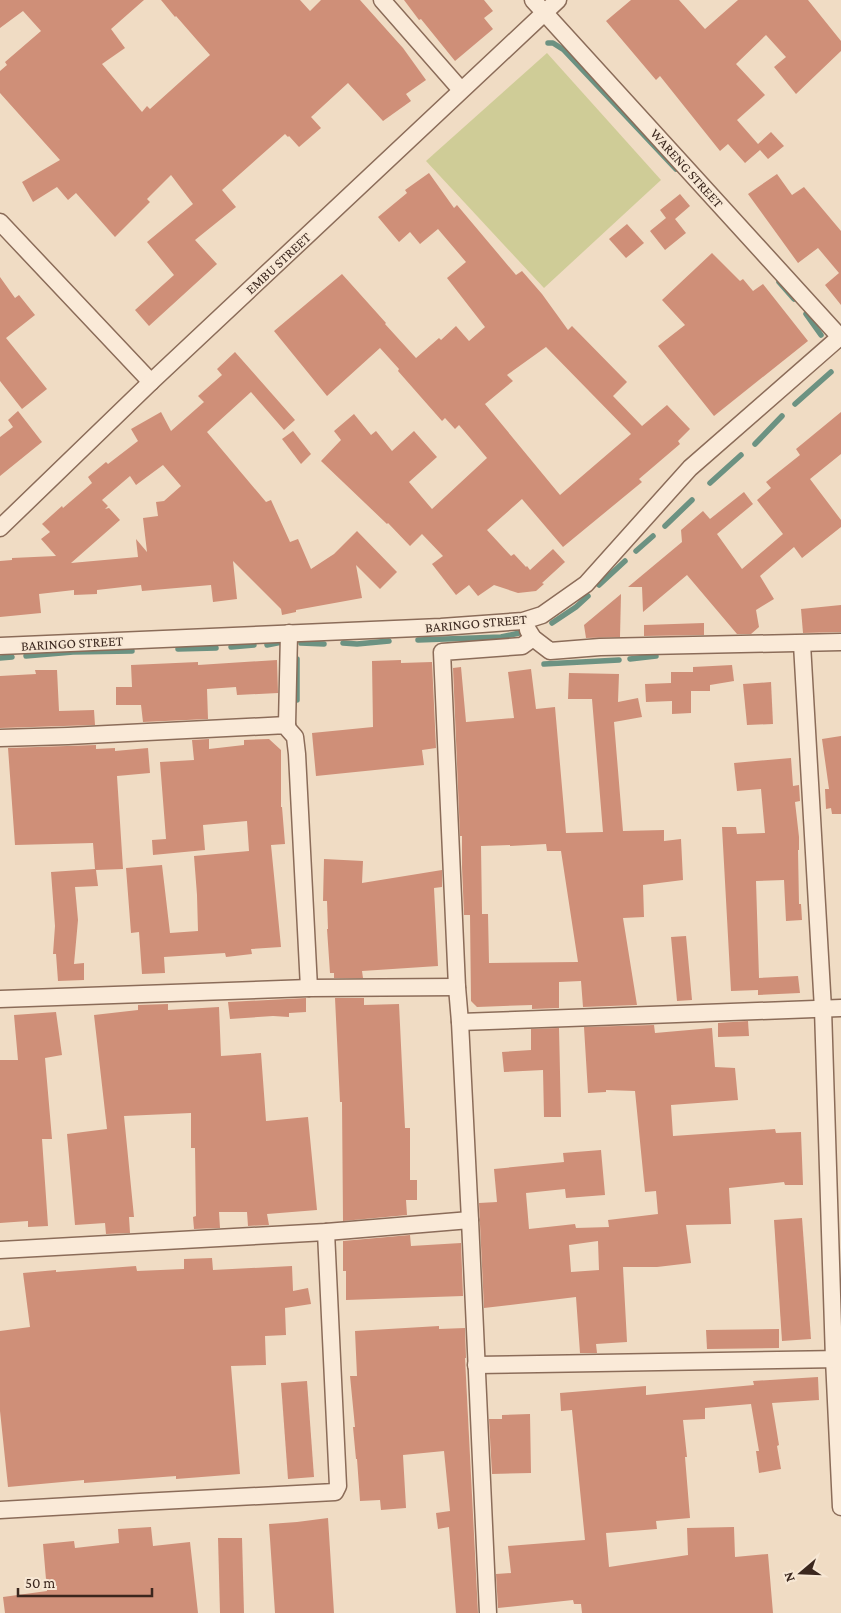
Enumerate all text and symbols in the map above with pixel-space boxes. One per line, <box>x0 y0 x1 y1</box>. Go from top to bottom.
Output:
street label: WARENG STREET <box>647 125 727 211</box>
street label: EMBU STREET <box>242 228 314 297</box>
street label: BARINGO STREET <box>424 611 528 635</box>
street label: BARINGO STREET <box>21 632 124 654</box>
north arrow <box>776 1548 826 1598</box>
scale bar <box>18 1566 151 1598</box>
text: N <box>779 1570 798 1584</box>
text: 50 m <box>25 1575 55 1591</box>

